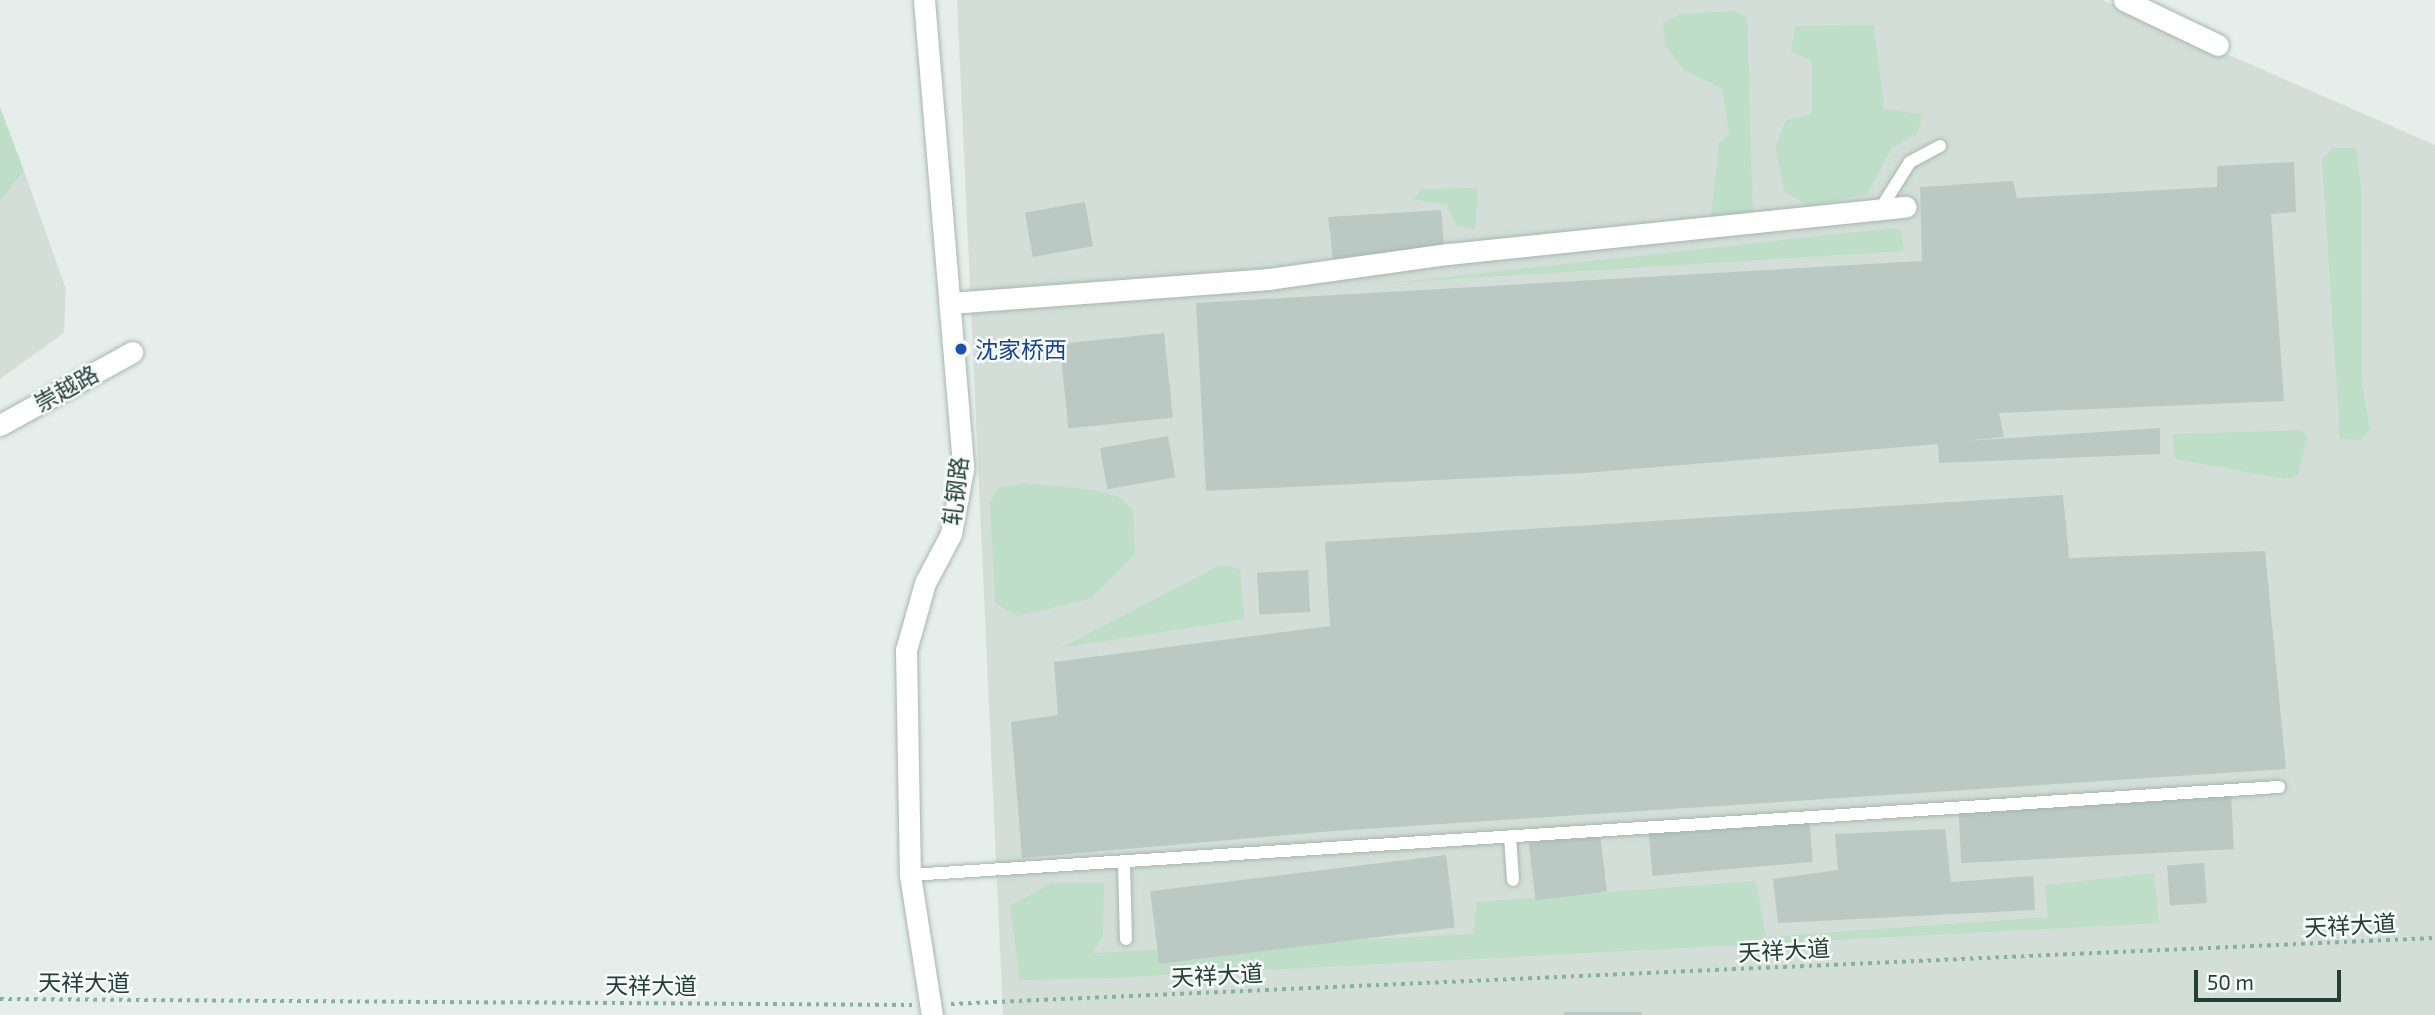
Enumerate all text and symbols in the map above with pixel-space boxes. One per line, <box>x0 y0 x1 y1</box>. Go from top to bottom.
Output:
place label: 沈家桥西 <box>975 335 1067 363</box>
marker: 沈家桥西 <box>953 341 969 357</box>
street label: 崇越路 <box>29 359 103 417</box>
street label: 轧钢路 <box>937 455 973 527</box>
street label: 天祥大道 <box>2303 909 2397 941</box>
street label: 天祥大道 <box>1737 934 1831 966</box>
scale bar <box>2197 956 2344 1000</box>
street label: 天祥大道 <box>1170 959 1264 991</box>
street label: 天祥大道 <box>38 968 130 996</box>
text: 50 m <box>2207 969 2254 994</box>
street label: 天祥大道 <box>605 971 697 999</box>

